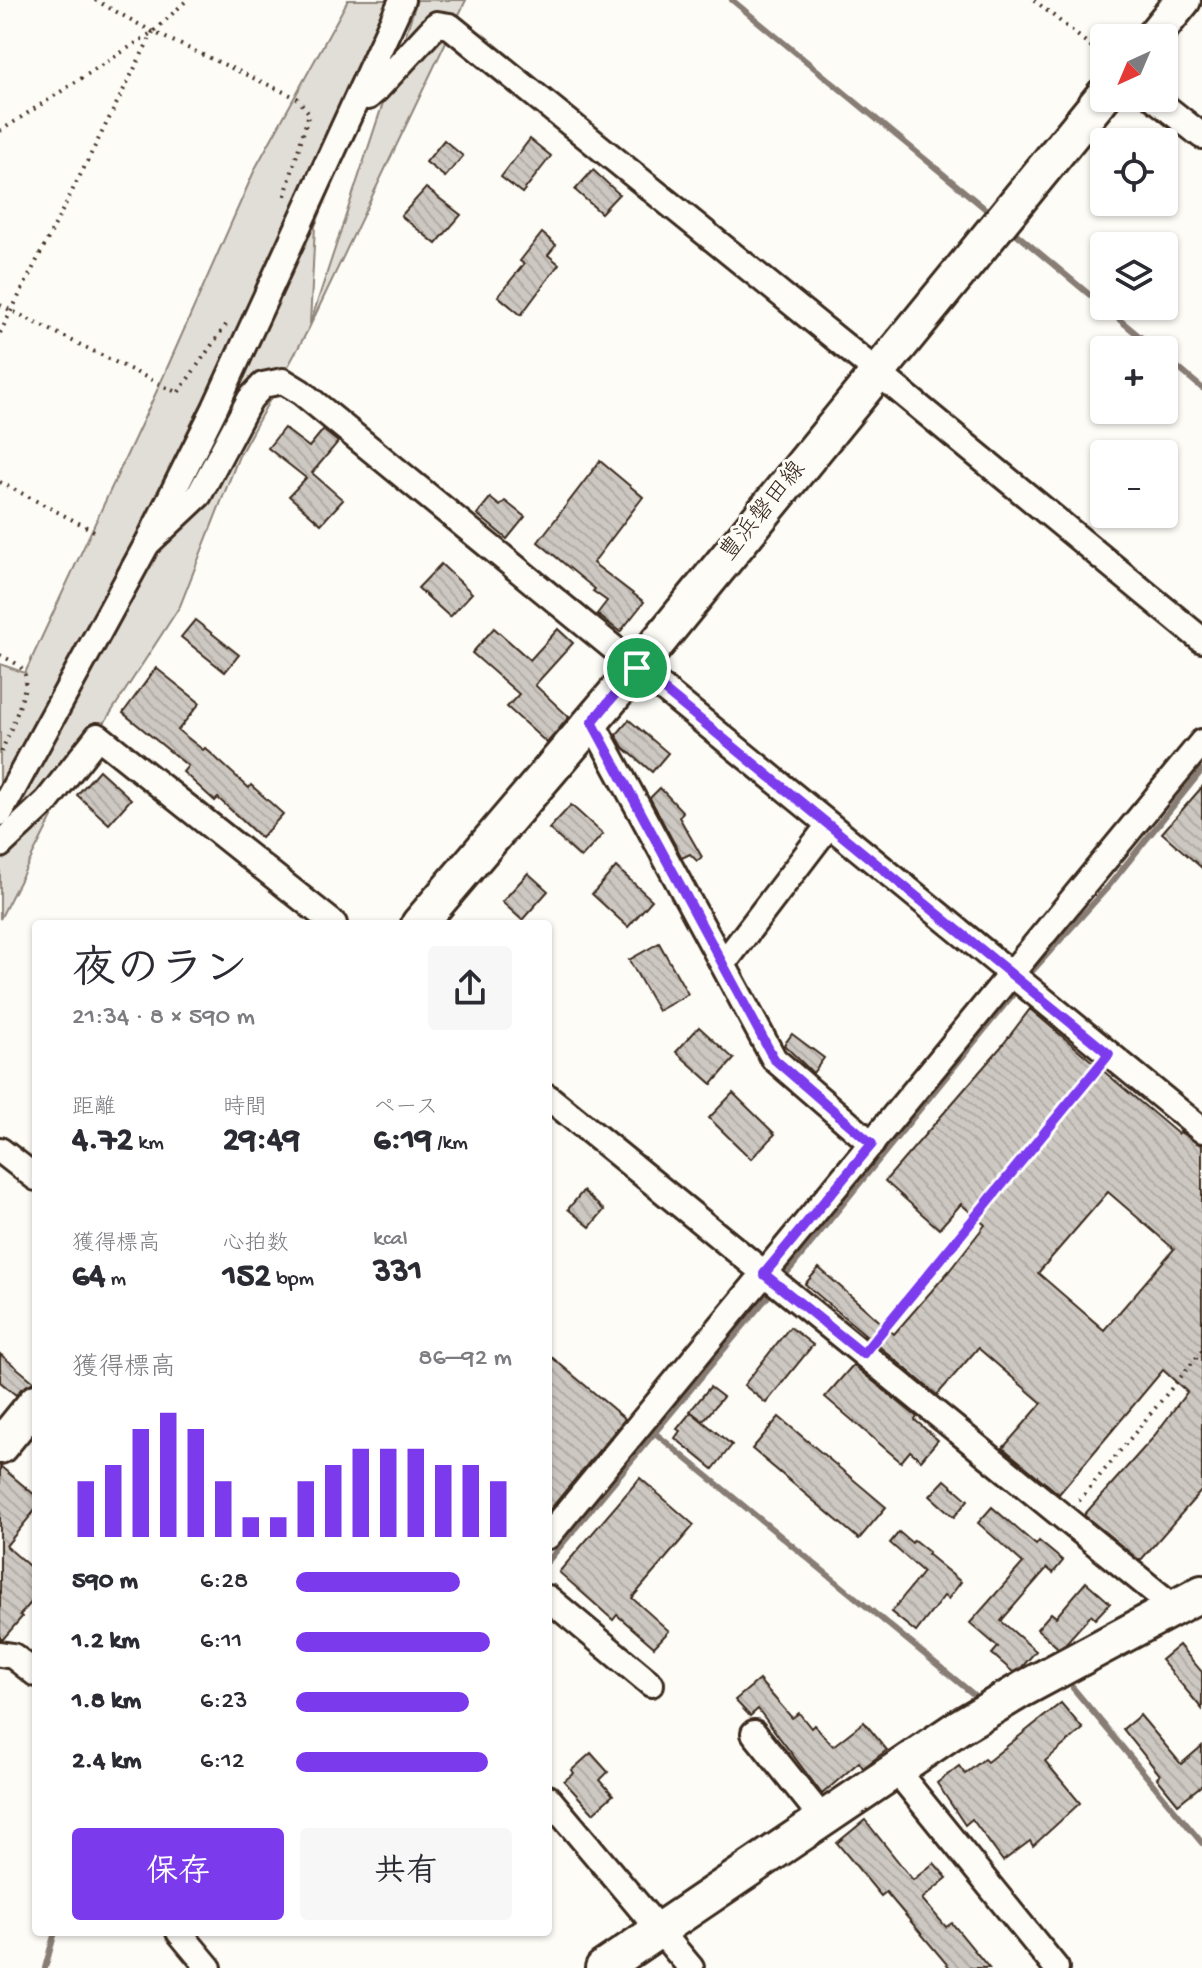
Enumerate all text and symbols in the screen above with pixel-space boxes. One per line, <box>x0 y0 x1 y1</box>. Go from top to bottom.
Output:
north arrow <box>1090 24 1178 112</box>
map controls <box>1090 24 1178 528</box>
button: locate <box>1090 128 1178 216</box>
button: layers <box>1090 232 1178 320</box>
button: + <box>1090 336 1178 424</box>
button: − <box>1090 440 1178 528</box>
street label: 豊浜磐田線 <box>714 456 813 568</box>
pin <box>603 634 671 702</box>
icon: arrive <box>615 646 659 690</box>
button: share <box>428 946 512 1030</box>
text: 夜のラン <box>72 947 248 999</box>
text: 21:34 · 8 × 590 m <box>72 1003 255 1034</box>
text: 距離 <box>72 1096 116 1122</box>
text: 時間 <box>223 1096 267 1122</box>
text: ペース <box>373 1096 438 1122</box>
text: 4.72 <box>72 1122 133 1162</box>
text: 29:49 <box>223 1122 300 1162</box>
text: 6:19 <box>373 1122 432 1162</box>
text: km <box>133 1131 164 1157</box>
text: /km <box>432 1131 468 1157</box>
text: kcal <box>373 1227 408 1253</box>
text: 獲得標高 <box>72 1232 160 1258</box>
text: 心拍数 <box>223 1232 289 1258</box>
text: 331 <box>373 1253 422 1293</box>
text: 64 <box>72 1258 105 1298</box>
text: 152 <box>223 1258 271 1298</box>
text: m <box>105 1267 126 1293</box>
text: bpm <box>271 1267 314 1293</box>
text: 86–92 m <box>418 1344 512 1375</box>
text: 獲得標高 <box>72 1354 176 1385</box>
text: 590 m <box>72 1567 138 1598</box>
text: 6:28 <box>200 1567 248 1598</box>
text: 1.2 km <box>72 1627 140 1658</box>
text: 6:11 <box>200 1627 242 1658</box>
text: 1.8 km <box>72 1687 141 1718</box>
text: 6:23 <box>200 1687 248 1718</box>
text: 2.4 km <box>72 1747 141 1778</box>
text: 6:12 <box>200 1747 245 1778</box>
button: 保存 <box>72 1828 284 1920</box>
button: 共有 <box>300 1828 512 1920</box>

